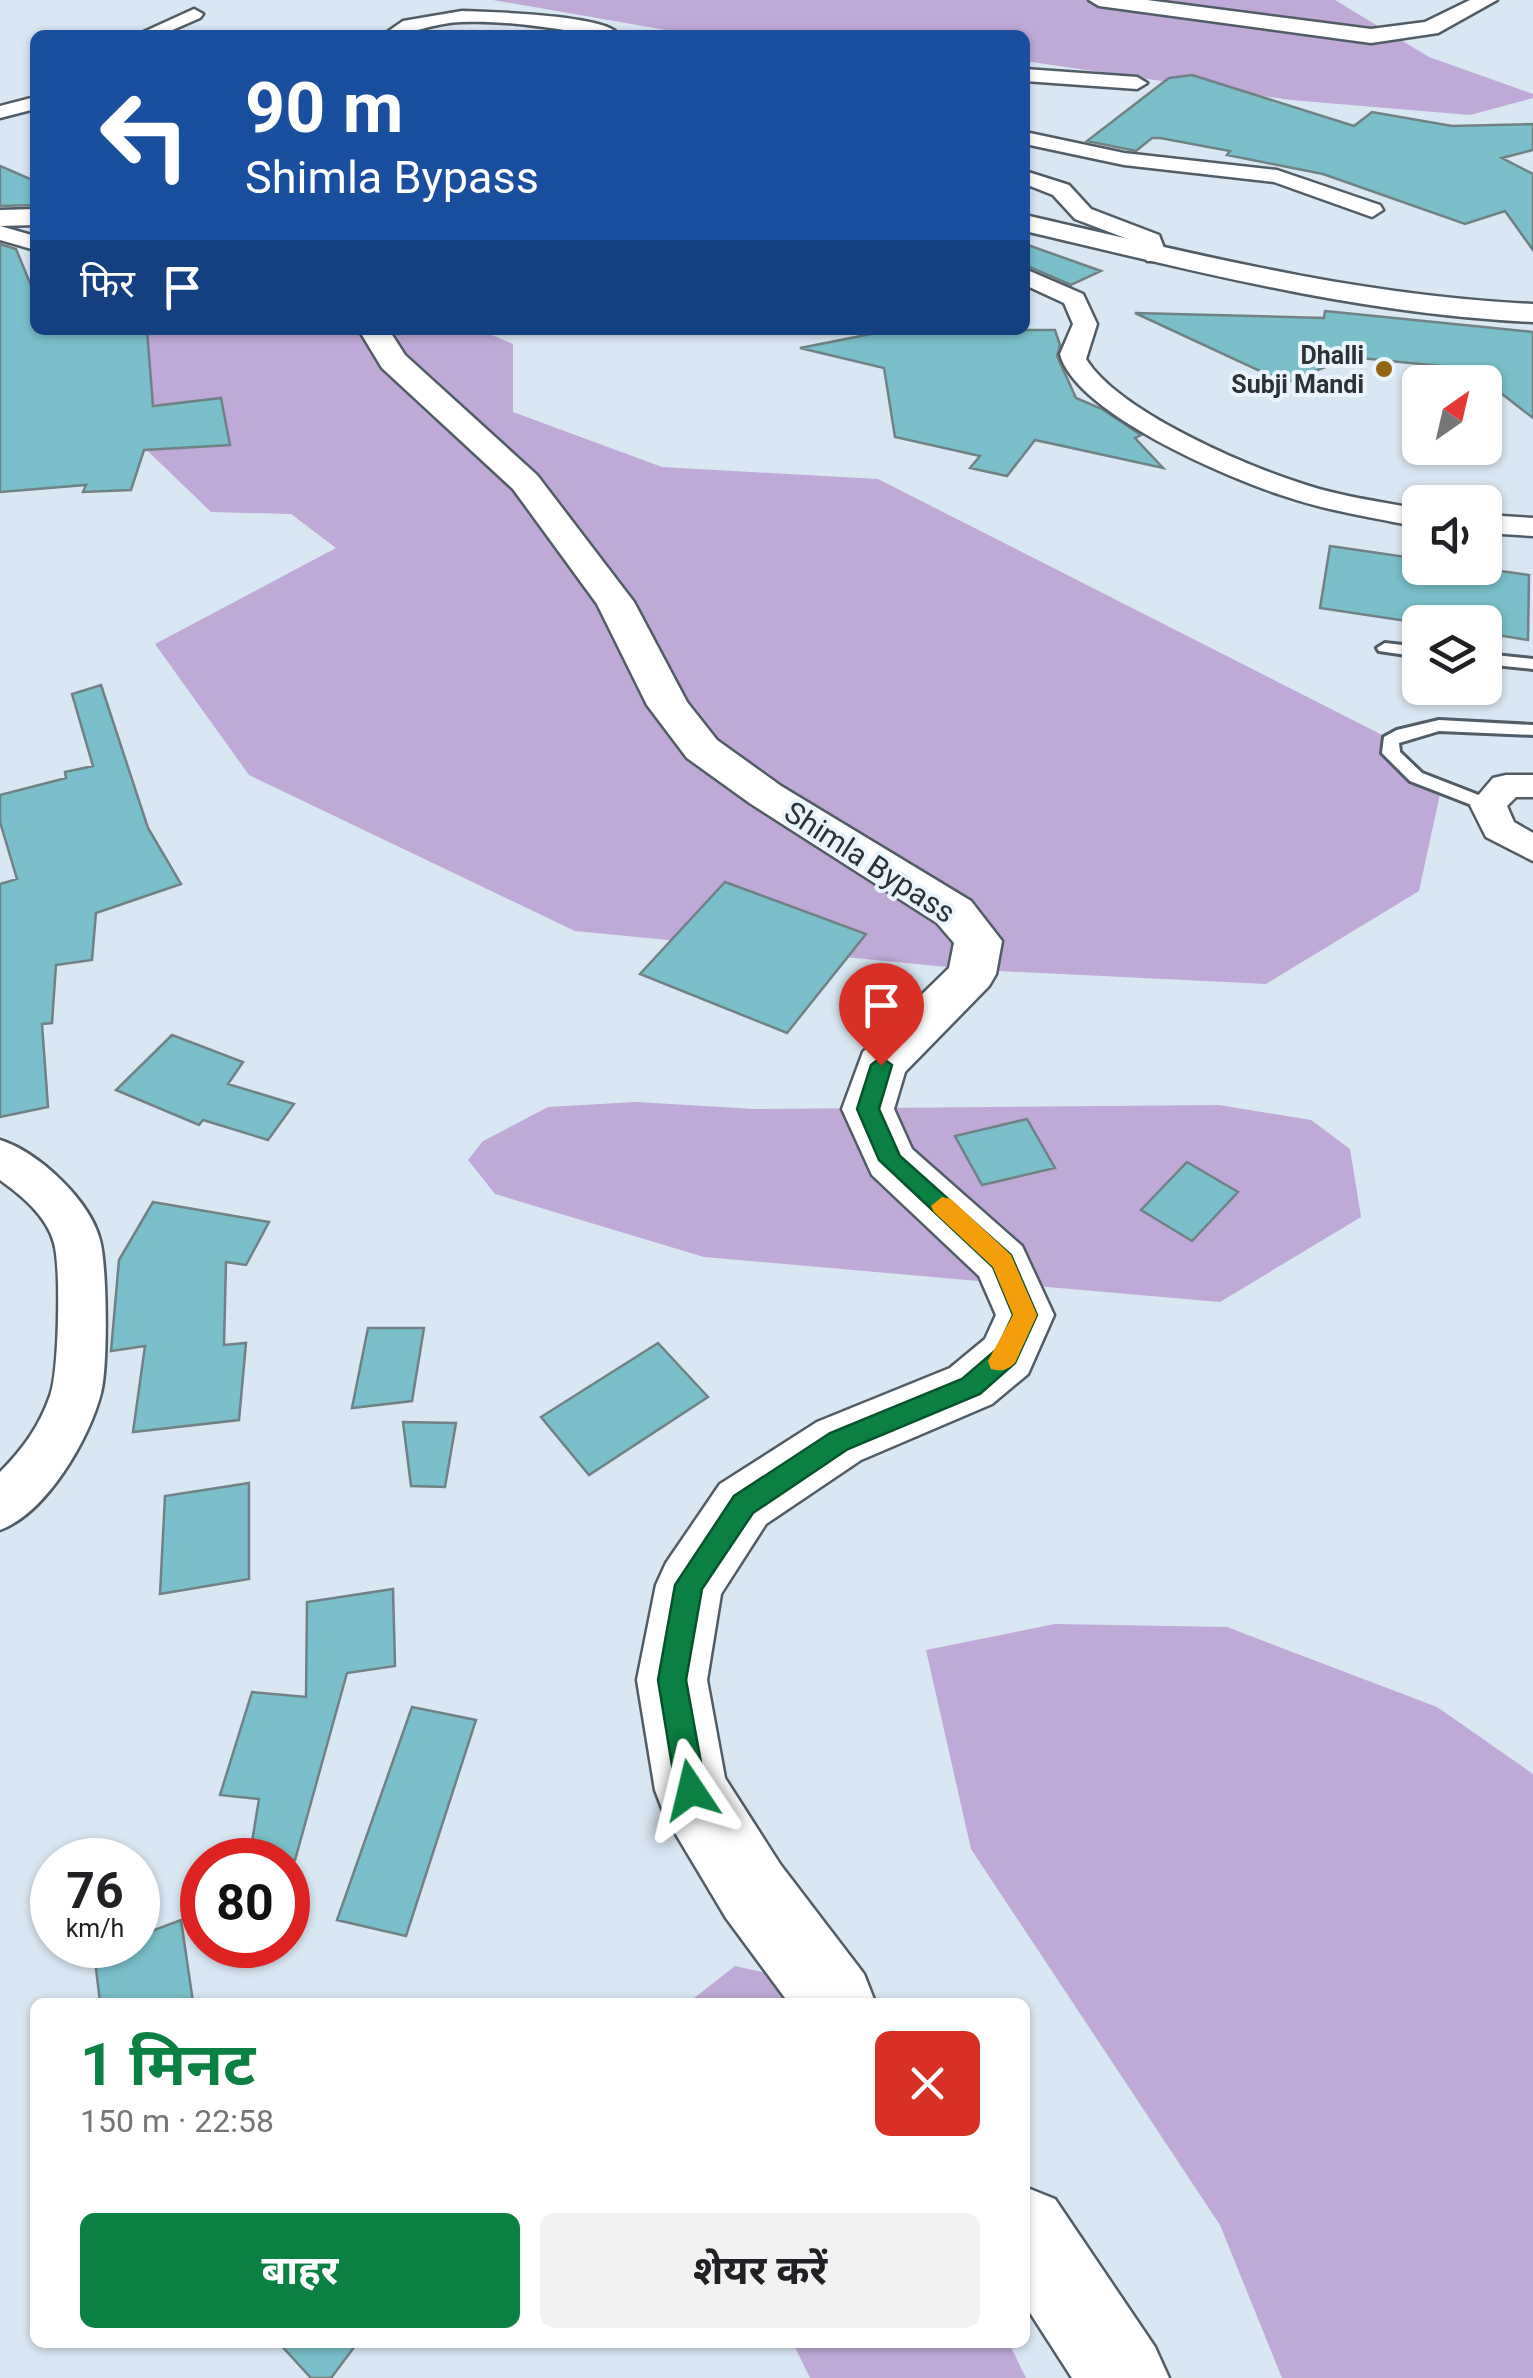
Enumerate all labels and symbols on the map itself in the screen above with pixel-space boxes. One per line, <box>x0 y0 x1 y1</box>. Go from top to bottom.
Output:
place label: Dhalli Subji Mandi <box>1231 341 1364 399</box>
marker: Dhalli Subji Mandi <box>1373 358 1395 380</box>
north arrow <box>1402 365 1502 465</box>
street label: Shimla Bypass <box>778 794 962 930</box>
pin <box>839 963 924 1066</box>
position arrow <box>639 1738 743 1842</box>
speed limit sign: 80 <box>180 1838 310 1968</box>

